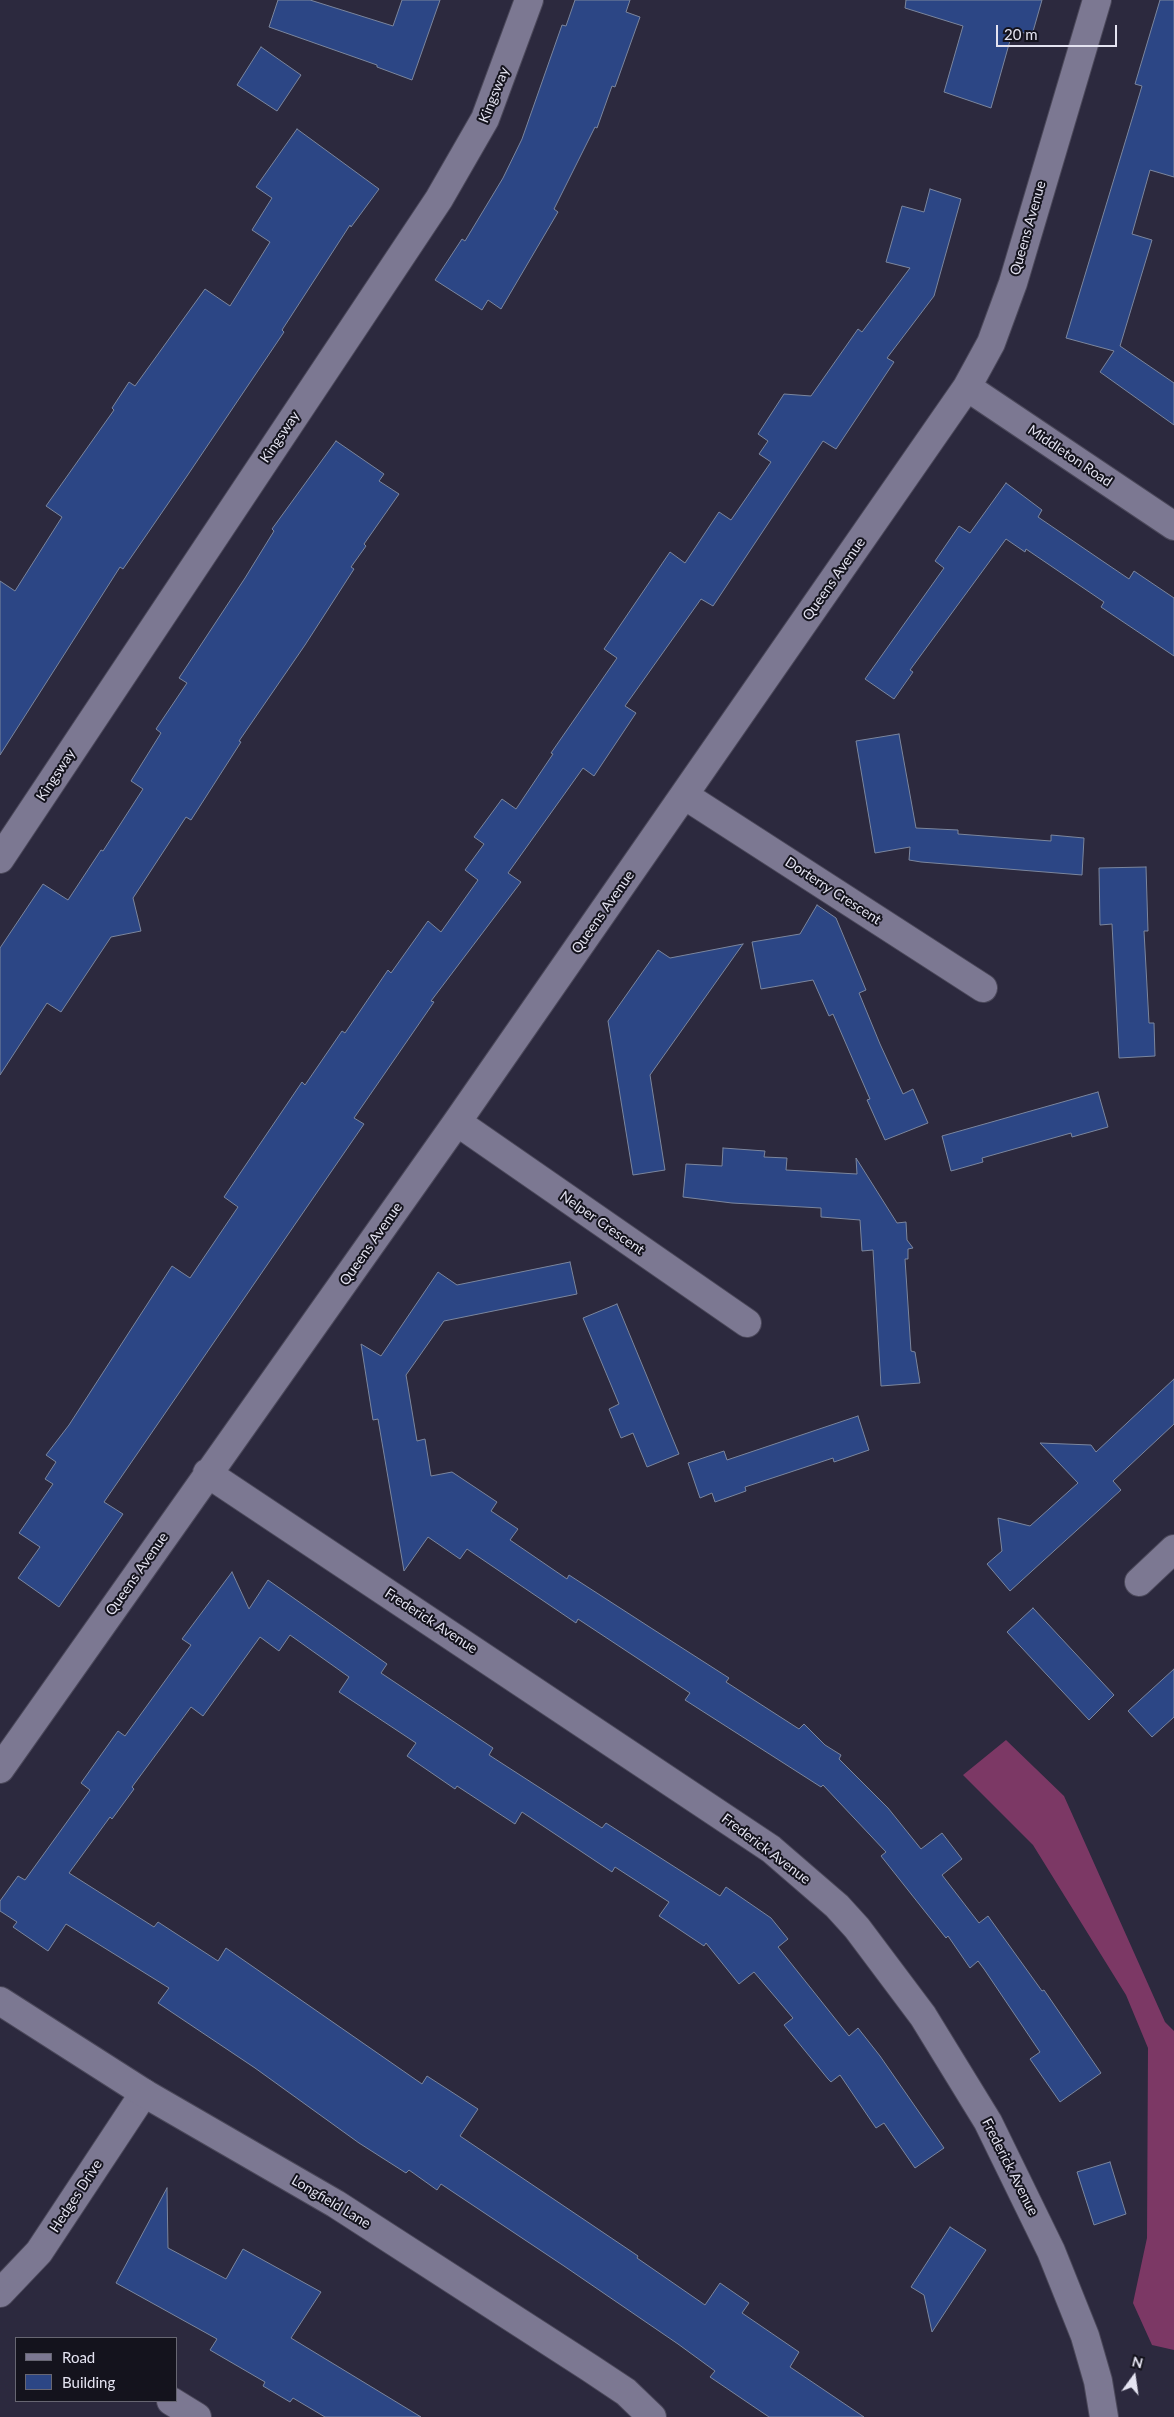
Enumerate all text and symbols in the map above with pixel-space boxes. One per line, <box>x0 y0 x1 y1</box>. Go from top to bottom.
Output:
scale bar <box>999 15 1120 47</box>
text: 20 m <box>1004 25 1038 43</box>
street label: Kingsway <box>475 65 513 125</box>
street label: Queens Avenue <box>1006 179 1050 277</box>
street label: Kingsway <box>257 408 303 466</box>
street label: Middleton Road <box>1025 422 1115 490</box>
street label: Queens Avenue <box>799 534 869 624</box>
street label: Kingsway <box>33 746 79 804</box>
street label: Dorterry Crescent <box>782 854 884 928</box>
street label: Queens Avenue <box>568 867 638 957</box>
street label: Nelper Crescent <box>556 1188 648 1258</box>
street label: Queens Avenue <box>336 1199 406 1289</box>
street label: Queens Avenue <box>102 1529 172 1619</box>
street label: Frederick Avenue <box>382 1585 480 1657</box>
street label: Frederick Avenue <box>718 1810 814 1888</box>
street label: Frederick Avenue <box>978 2116 1042 2218</box>
street label: Hedges Drive <box>46 2157 106 2235</box>
street label: Longfield Lane <box>288 2172 374 2232</box>
legend <box>15 2337 178 2402</box>
text: Road <box>62 2348 95 2366</box>
north arrow <box>1109 2352 1159 2402</box>
text: N <box>1130 2352 1145 2372</box>
text: Building <box>62 2373 115 2391</box>

